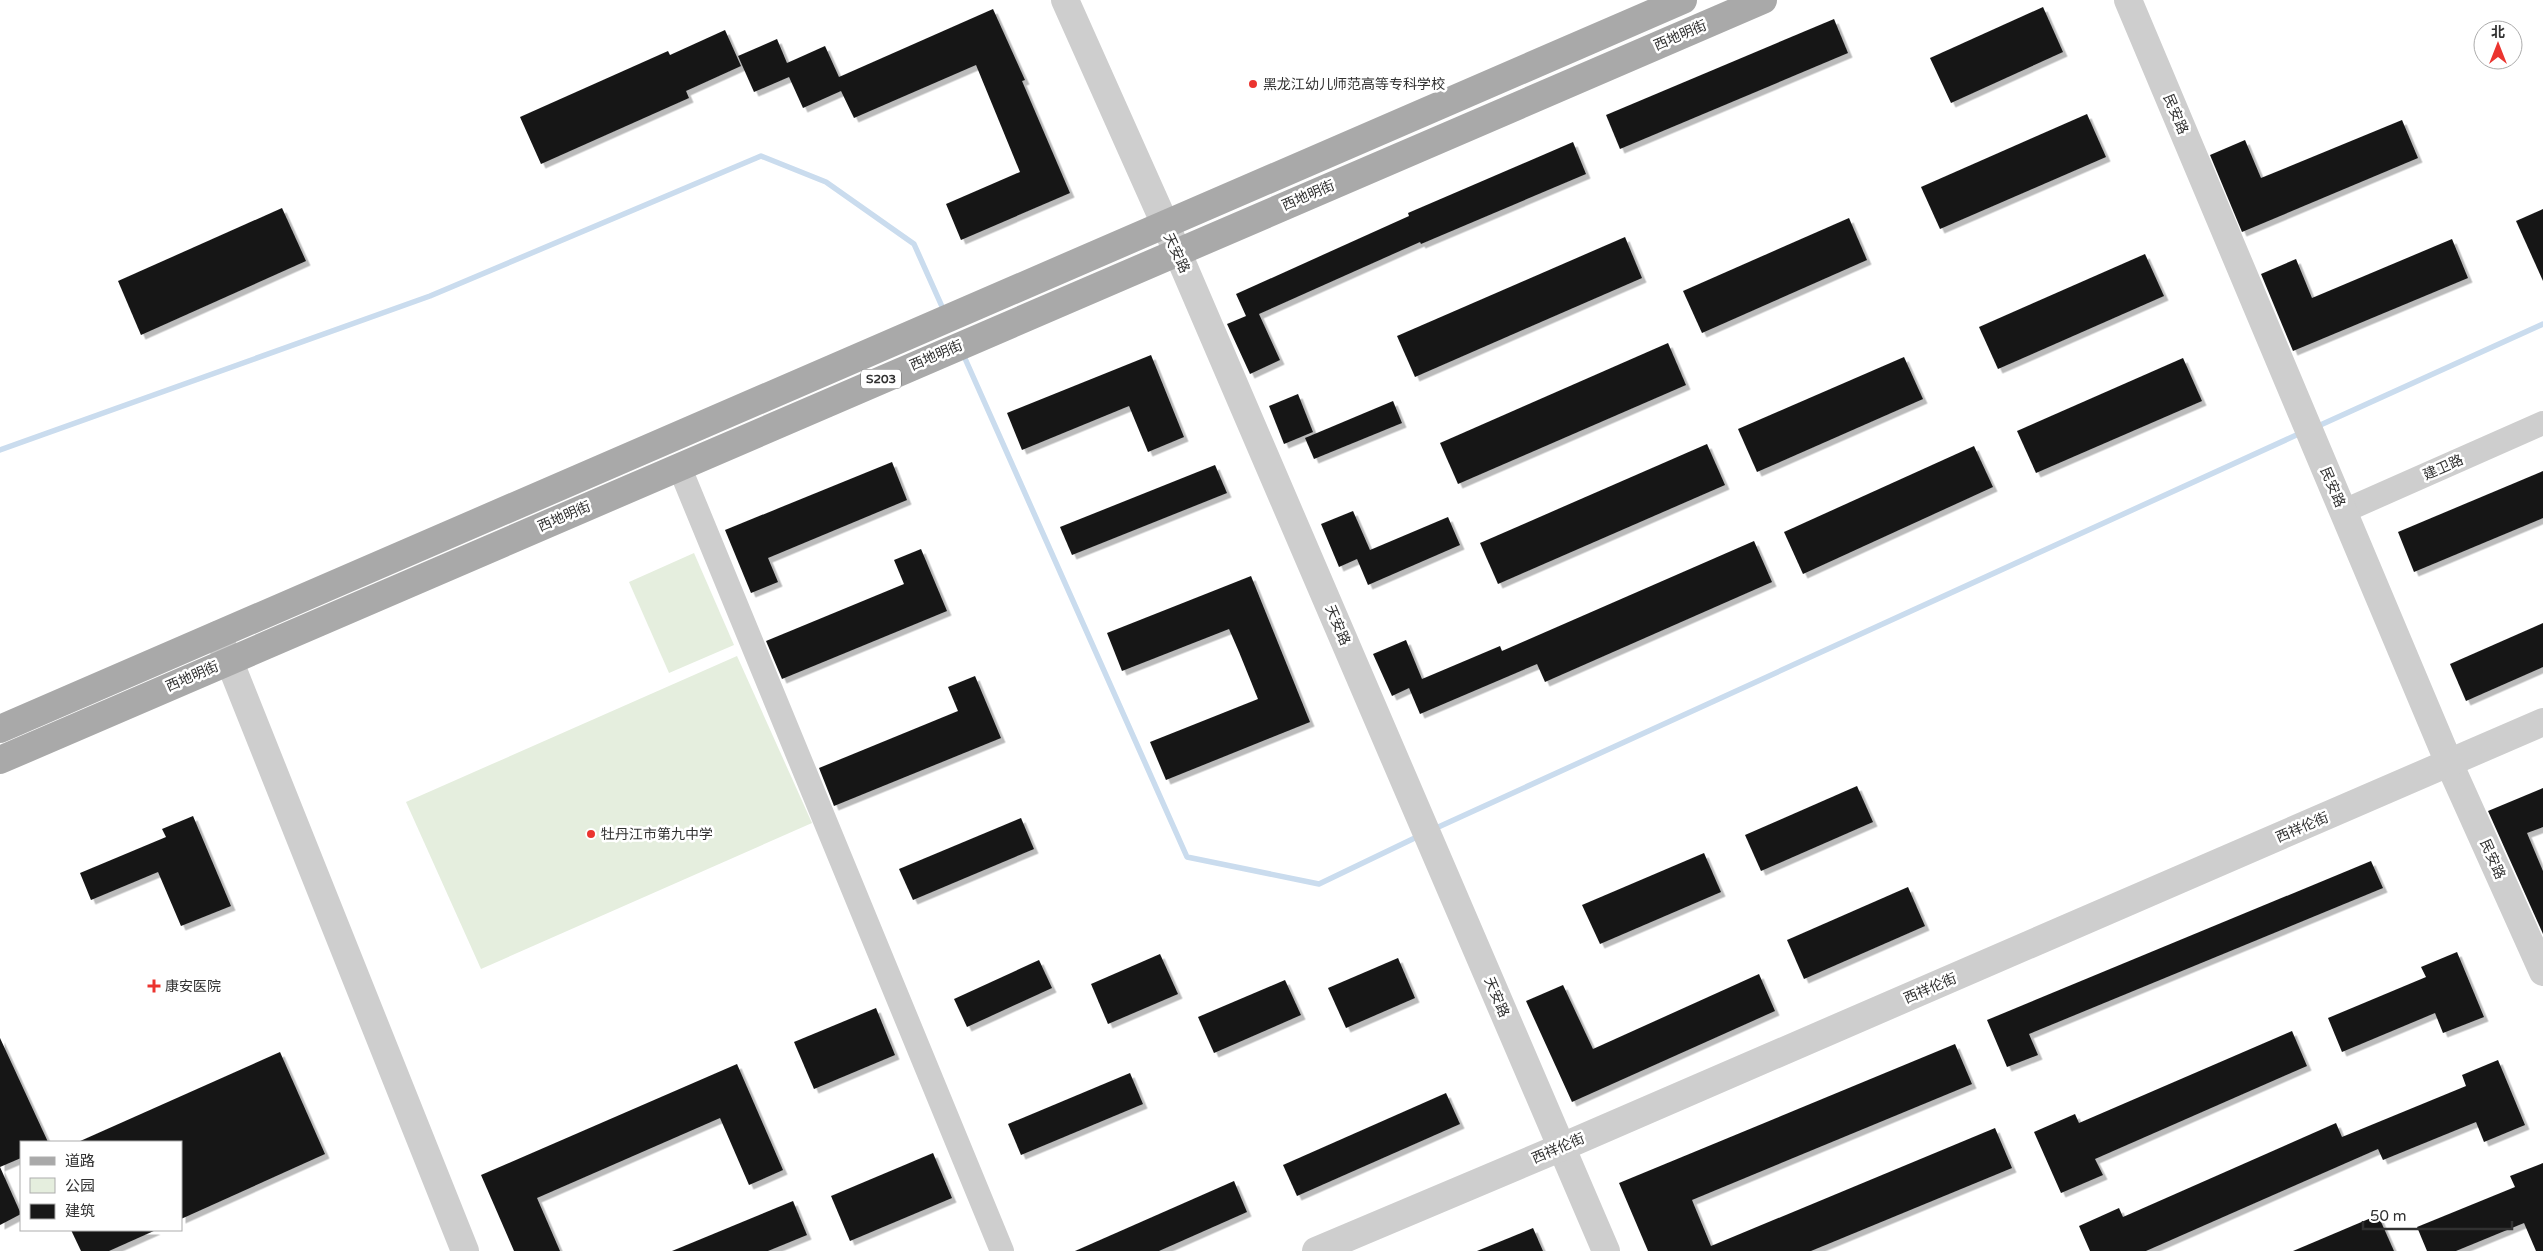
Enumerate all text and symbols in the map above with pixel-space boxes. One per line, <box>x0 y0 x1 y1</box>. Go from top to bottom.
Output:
street label: 西地明街 <box>1651 17 1709 54</box>
north arrow <box>2473 20 2523 70</box>
text: 北 <box>2491 24 2505 41</box>
place label: 黑龙江幼儿师范高等专科学校 <box>1263 76 1445 93</box>
marker: 黑龙江幼儿师范高等专科学校 <box>1247 78 1259 90</box>
street label: 民安路 <box>2160 92 2192 137</box>
street label: 西地明街 <box>1279 177 1337 214</box>
street label: 天安路 <box>1160 231 1193 276</box>
street label: 西地明街 <box>907 337 965 374</box>
road number: S203 <box>861 369 901 388</box>
street label: 建卫路 <box>2421 451 2466 484</box>
street label: 民安路 <box>2317 465 2349 510</box>
street label: 西地明街 <box>535 498 593 535</box>
street label: 天安路 <box>1322 603 1354 648</box>
street label: 西地明街 <box>163 658 221 695</box>
street label: 西祥伦街 <box>2273 809 2331 846</box>
place label: 牡丹江市第九中学 <box>601 826 713 843</box>
marker: 牡丹江市第九中学 <box>585 828 597 840</box>
street label: 民安路 <box>2476 837 2509 882</box>
street label: 西祥伦街 <box>1901 970 1959 1007</box>
street label: 天安路 <box>1481 975 1513 1020</box>
place label: 康安医院 <box>165 978 221 995</box>
marker: 康安医院 <box>147 979 161 993</box>
street label: 西祥伦街 <box>1529 1130 1587 1167</box>
legend <box>20 1141 182 1231</box>
text: 道路 <box>65 1152 95 1170</box>
text: 公园 <box>65 1177 95 1195</box>
scale bar <box>2363 1198 2512 1230</box>
text: 建筑 <box>65 1202 95 1220</box>
text: 50 m <box>2370 1207 2407 1225</box>

